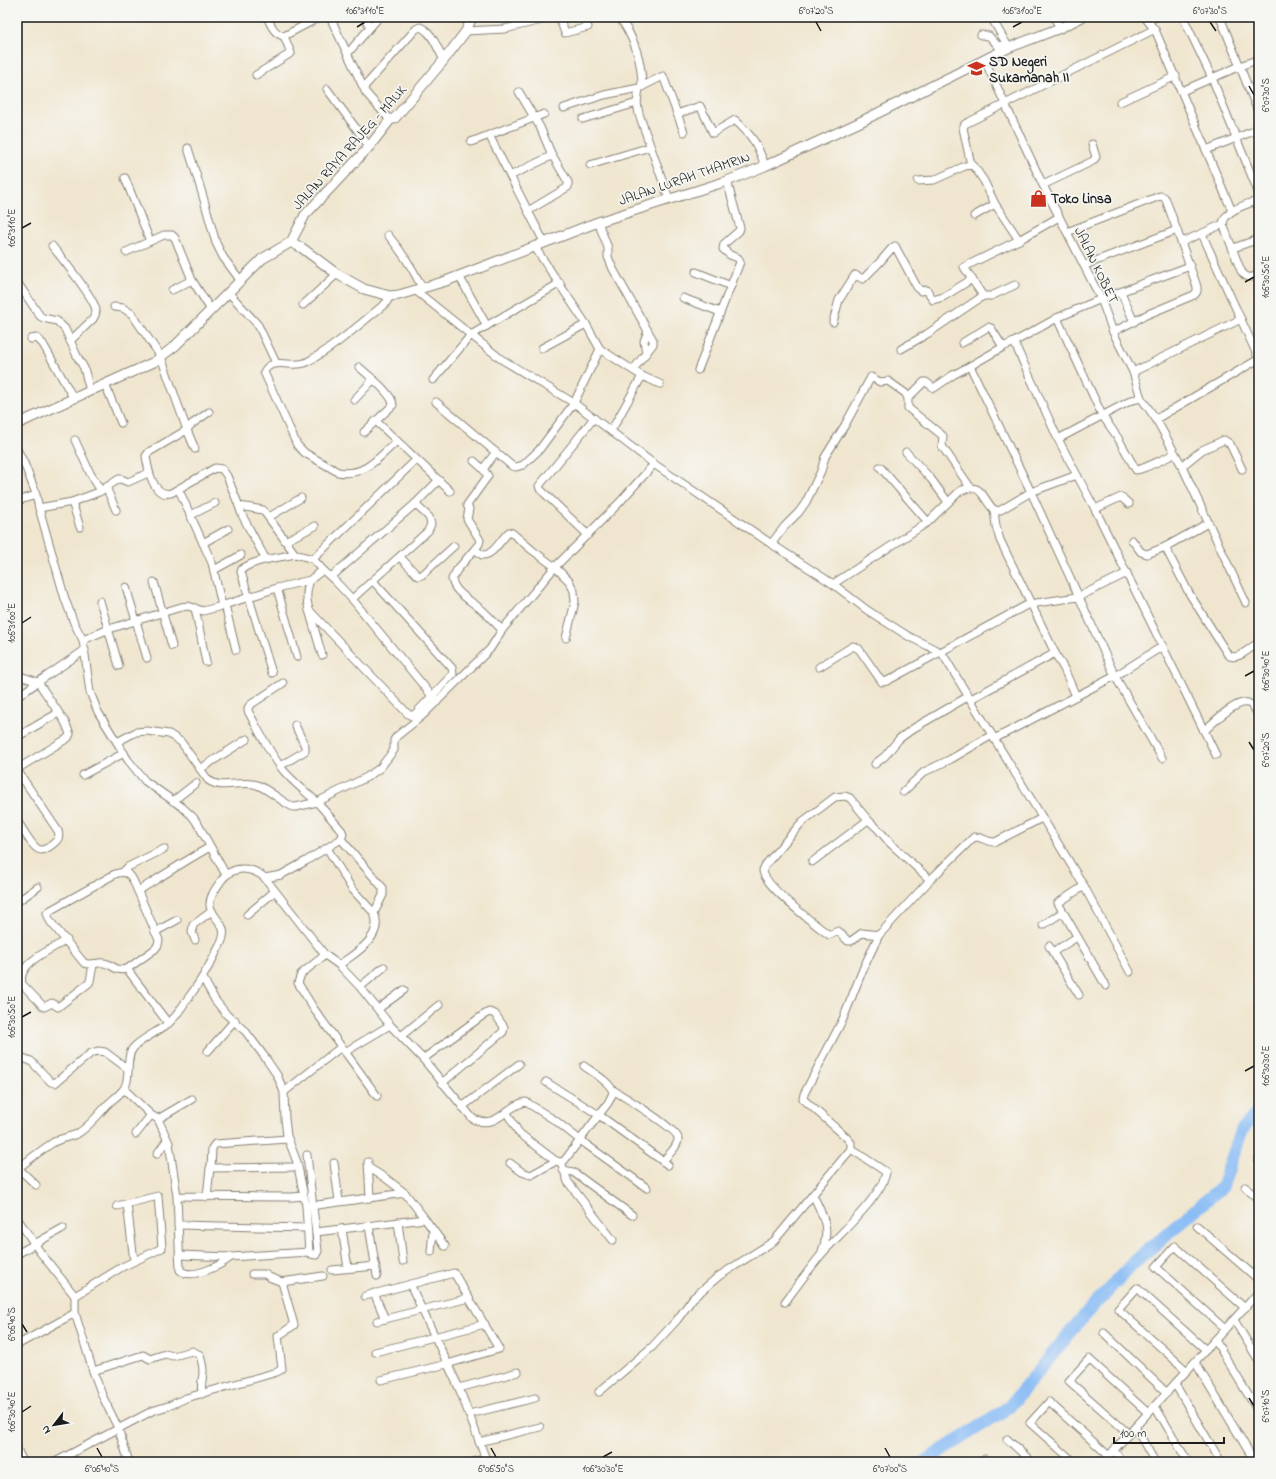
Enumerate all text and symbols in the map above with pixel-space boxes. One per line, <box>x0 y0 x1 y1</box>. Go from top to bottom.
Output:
text: 106°31'10"E <box>346 4 384 19</box>
text: 6°07'20"S <box>799 4 834 19</box>
text: 106°31'00"E <box>1002 4 1042 19</box>
text: 6°07'30"S <box>1193 4 1227 19</box>
place label: SD Negeri Sukamanah II <box>989 52 1069 89</box>
school or university icon: SD Negeri Sukamanah II <box>966 59 986 79</box>
text: 6°07'30"S <box>1259 78 1274 112</box>
street label: JALAN RAYA RAJEG - MAUK <box>288 80 412 215</box>
street label: JALAN LURAH THAMRIN <box>616 147 753 212</box>
shop icon: Toko Linsa <box>1028 188 1048 208</box>
place label: Toko Linsa <box>1051 189 1112 210</box>
text: 106°31'10"E <box>5 209 20 247</box>
street label: JALAN KOBET <box>1068 224 1123 308</box>
text: 106°30'50"E <box>1259 256 1274 298</box>
text: 106°31'00"E <box>5 603 20 643</box>
text: 106°30'40"E <box>1259 651 1274 691</box>
text: 6°07'20"S <box>1259 732 1274 767</box>
text: 106°30'50"E <box>5 996 20 1038</box>
text: 106°30'30"E <box>1259 1046 1274 1086</box>
text: 6°06'40"S <box>5 1306 20 1341</box>
text: 6°07'10"S <box>1259 1389 1274 1422</box>
text: 106°30'40"E <box>5 1392 20 1432</box>
north arrow <box>34 1405 74 1445</box>
scale bar <box>1114 1419 1224 1445</box>
text: N <box>38 1422 55 1437</box>
text: 100 m <box>1120 1425 1147 1443</box>
text: 6°06'40"S <box>85 1462 120 1477</box>
text: 6°06'50"S <box>478 1462 514 1477</box>
text: 106°30'30"E <box>583 1462 623 1477</box>
text: 6°07'00"S <box>873 1462 908 1477</box>

